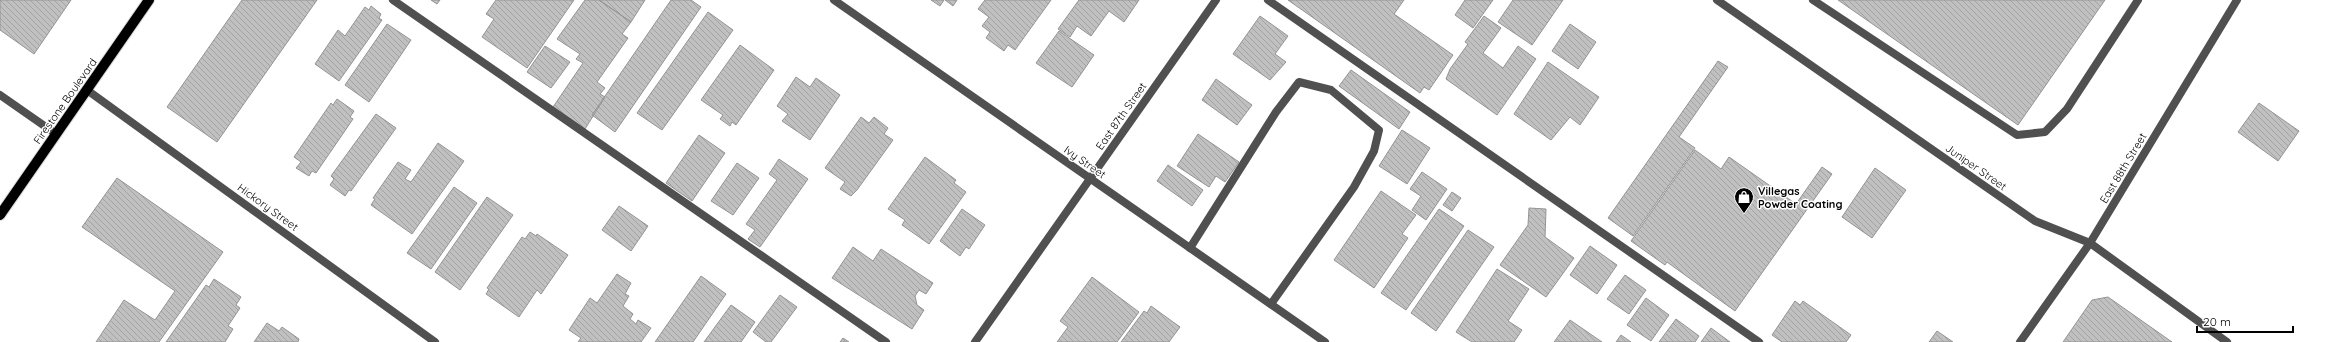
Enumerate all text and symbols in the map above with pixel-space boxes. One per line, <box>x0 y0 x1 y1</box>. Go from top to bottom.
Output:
street label: Firestone Boulevard <box>30 55 100 147</box>
street label: East 87th Street <box>1093 79 1150 152</box>
street label: East 88th Street <box>2096 130 2150 206</box>
street label: Juniper Street <box>1943 141 2009 193</box>
street label: Ivy Street <box>1061 143 1109 182</box>
street label: Hickory Street <box>235 180 301 234</box>
place label: Villegas Powder Coating <box>1758 184 1842 211</box>
shop icon: Villegas Powder Coating <box>1733 186 1755 214</box>
scale bar <box>2197 308 2293 334</box>
text: 20 m <box>2203 314 2231 329</box>

